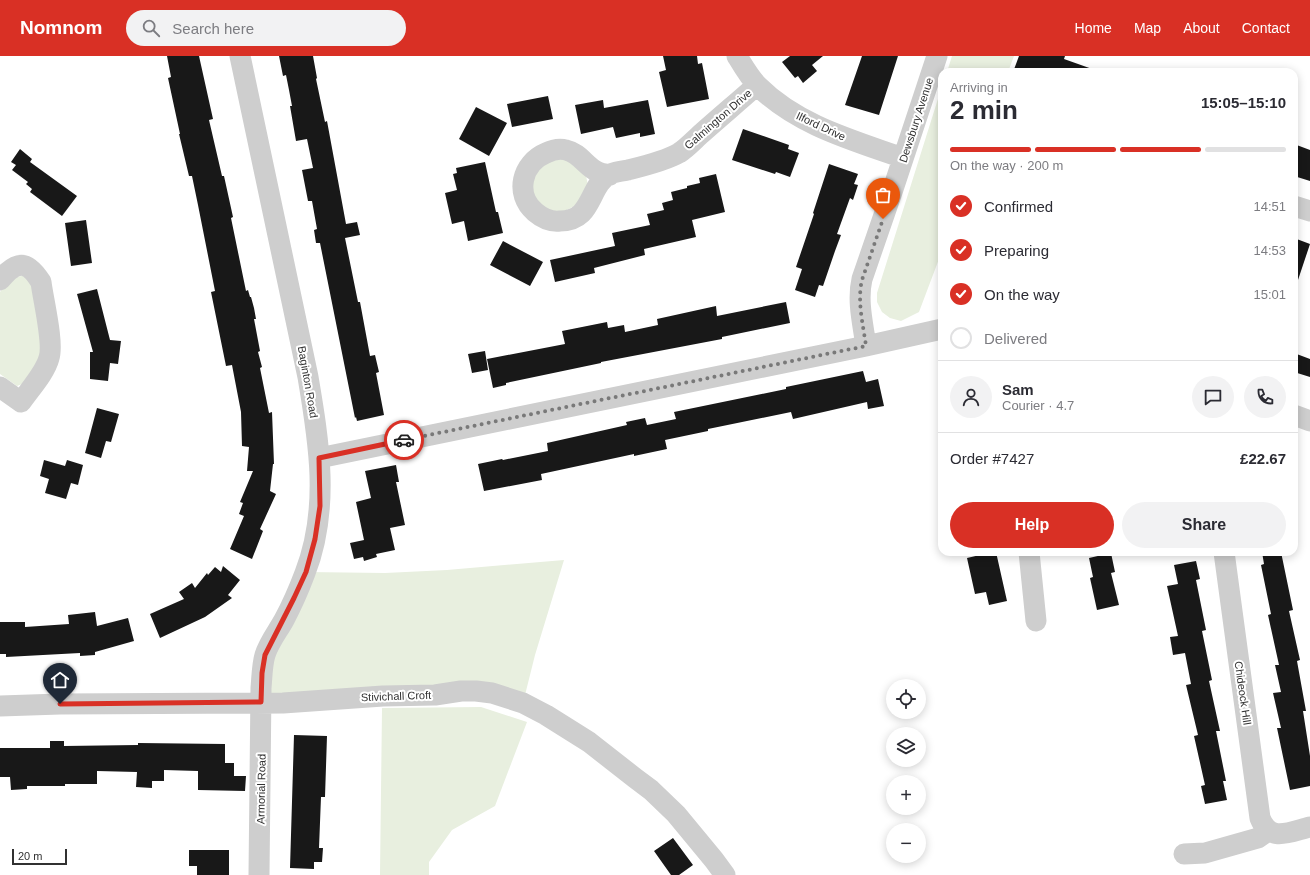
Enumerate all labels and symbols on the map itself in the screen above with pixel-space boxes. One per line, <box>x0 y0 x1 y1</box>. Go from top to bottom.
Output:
street label: Dewsbury Avenue <box>897 76 935 164</box>
street label: Galmington Drive <box>682 87 754 151</box>
street label: Ilford Drive <box>794 109 848 143</box>
pin <box>866 178 900 219</box>
street label: Baginton Road <box>296 345 320 419</box>
courier <box>384 420 424 460</box>
street label: Chideock Hill <box>1233 660 1253 726</box>
pin <box>43 663 77 704</box>
street label: Stivichall Croft <box>361 689 431 703</box>
street label: Armorial Road <box>254 754 268 824</box>
scale bar <box>12 847 67 866</box>

